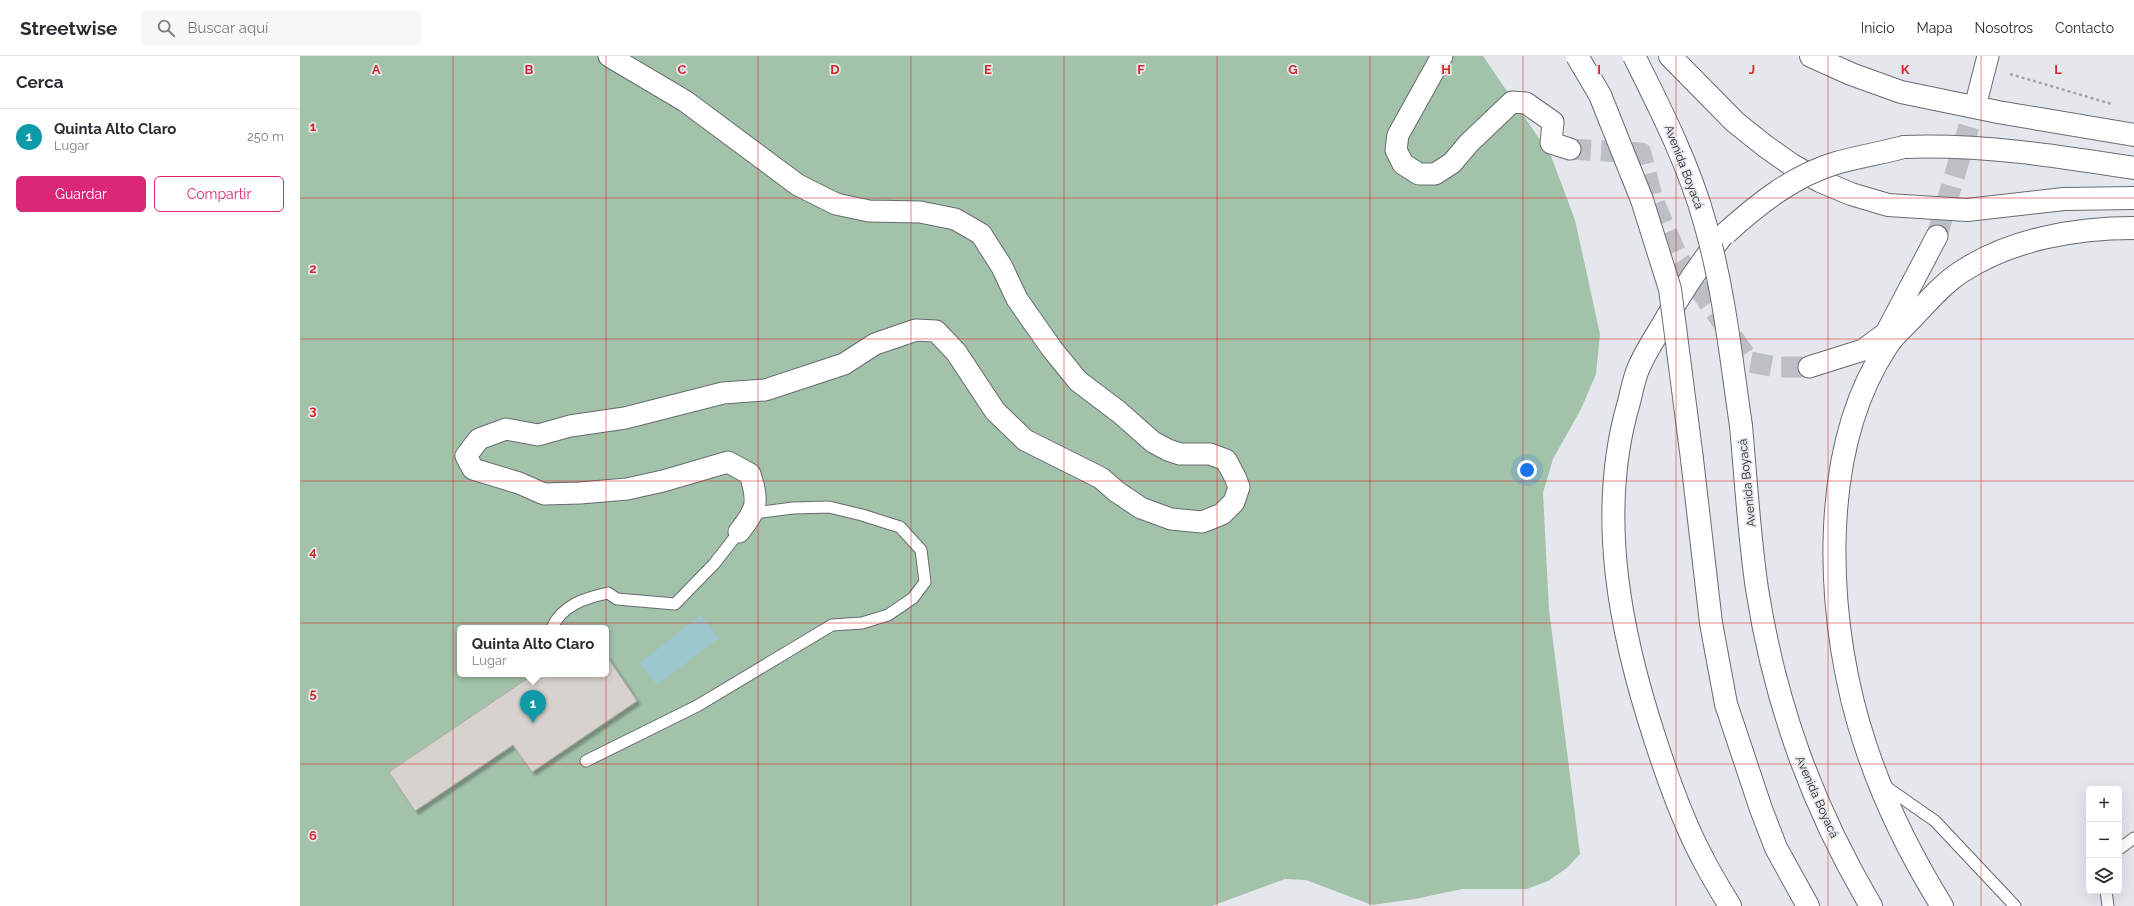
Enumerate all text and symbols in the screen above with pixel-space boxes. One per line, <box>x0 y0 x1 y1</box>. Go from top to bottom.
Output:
search box <box>141 10 421 46</box>
text: Streetwise <box>20 17 117 39</box>
icon: search <box>155 17 177 39</box>
text: Buscar aquí <box>187 19 268 37</box>
text: Inicio <box>1861 20 1894 36</box>
text: Mapa <box>1916 20 1953 36</box>
text: Nosotros <box>1975 20 2033 36</box>
text: Contacto <box>2055 20 2114 36</box>
text: A <box>372 62 381 77</box>
text: B <box>525 62 534 77</box>
text: C <box>678 62 687 77</box>
text: D <box>830 62 840 77</box>
text: E <box>984 62 992 77</box>
text: F <box>1137 62 1145 77</box>
text: G <box>1288 62 1298 77</box>
text: H <box>1441 62 1451 77</box>
text: I <box>1597 62 1601 77</box>
text: J <box>1749 62 1755 77</box>
text: K <box>1901 62 1910 77</box>
text: L <box>2054 62 2062 77</box>
text: Cerca <box>16 72 64 92</box>
text: 1 <box>310 119 317 134</box>
text: Quinta Alto Claro <box>54 120 176 138</box>
street label: Avenida Boyacá <box>1662 123 1706 211</box>
text: 1 <box>26 129 32 144</box>
text: 250 m <box>247 129 284 144</box>
text: Lugar <box>54 138 89 153</box>
button: Guardar <box>16 176 146 212</box>
button: Compartir <box>154 176 284 212</box>
text: 2 <box>309 261 317 276</box>
text: 3 <box>309 403 317 418</box>
street label: Avenida Boyacá <box>1735 438 1759 528</box>
your location <box>1517 460 1537 480</box>
text: 4 <box>309 544 317 559</box>
popup <box>457 625 609 677</box>
text: Quinta Alto Claro <box>472 635 594 653</box>
text: Lugar <box>472 653 507 668</box>
text: 5 <box>309 686 317 701</box>
pin: 1 <box>520 690 546 723</box>
street label: Avenida Boyacá <box>1793 754 1841 840</box>
map controls <box>2086 786 2122 894</box>
button: + <box>2086 786 2122 822</box>
button: − <box>2086 822 2122 858</box>
text: 6 <box>309 828 317 843</box>
button: layers <box>2086 858 2122 894</box>

